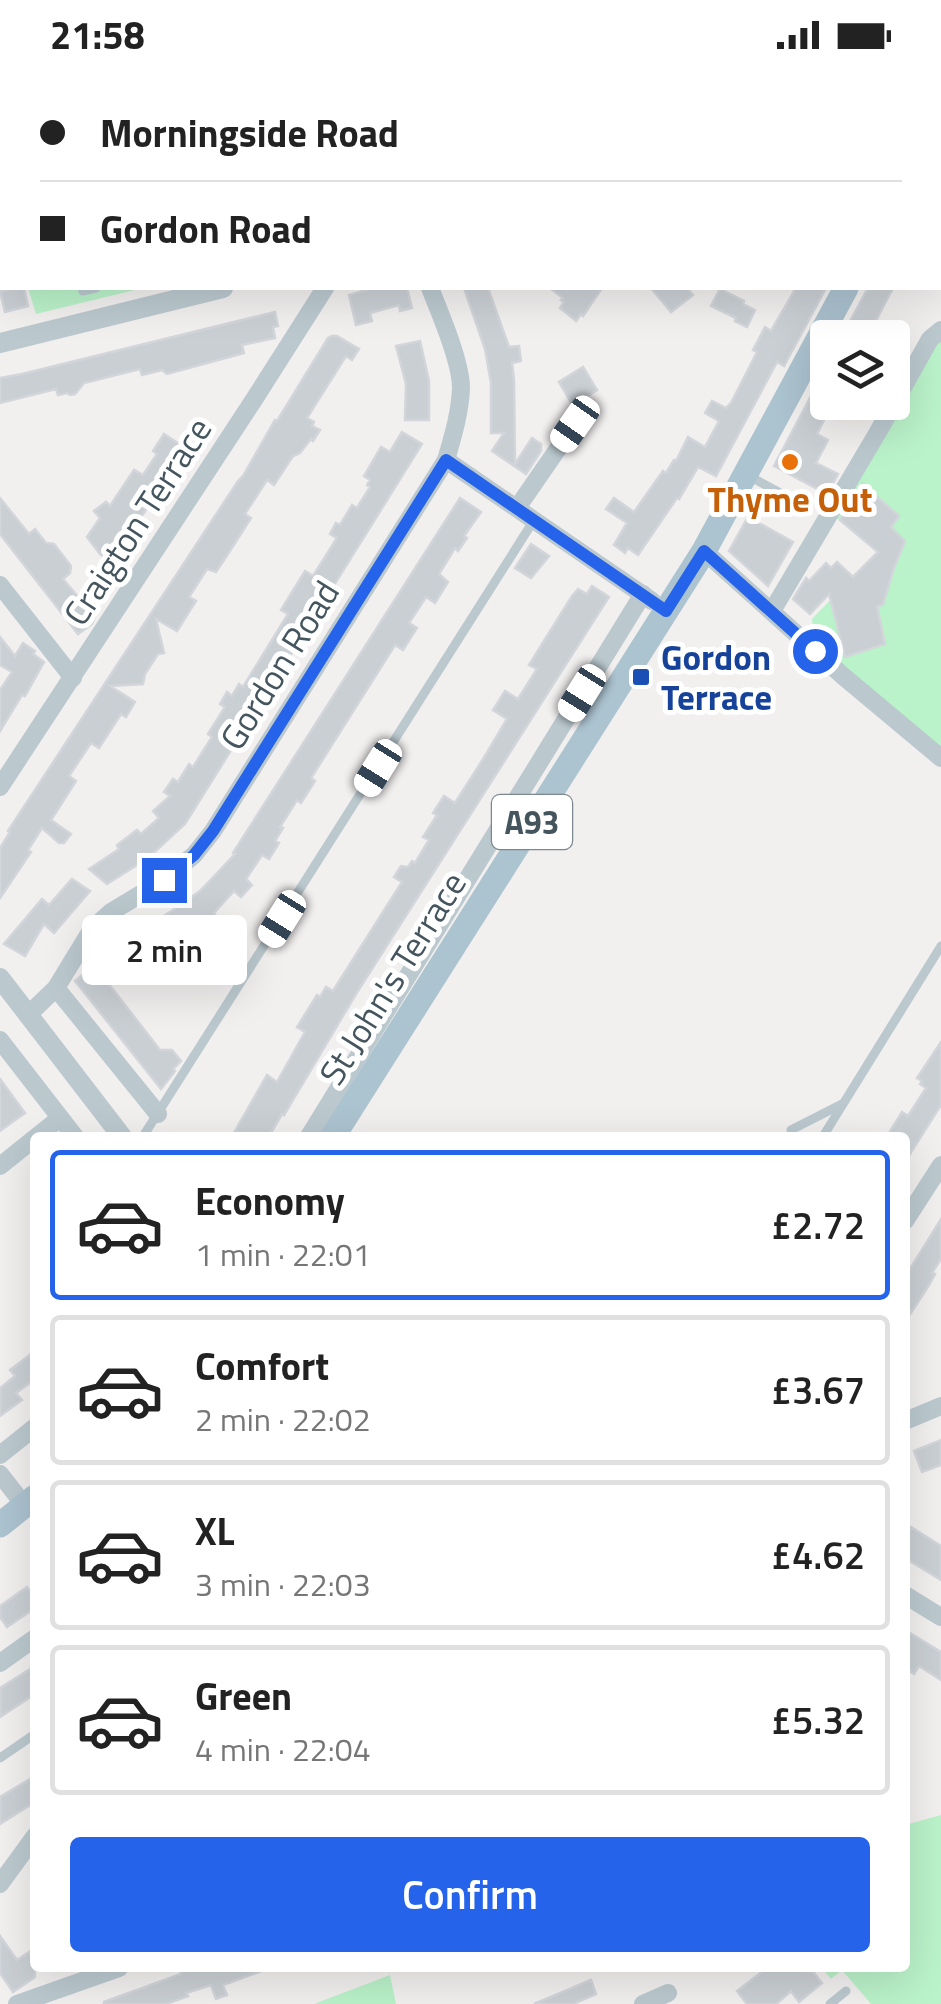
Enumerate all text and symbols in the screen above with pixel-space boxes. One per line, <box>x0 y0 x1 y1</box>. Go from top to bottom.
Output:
text: 21:58 <box>50 6 145 64</box>
text: Morningside Road <box>100 104 399 162</box>
text: Gordon Road <box>100 200 312 258</box>
map controls <box>810 320 910 420</box>
button: layers <box>810 320 910 420</box>
car <box>546 391 604 457</box>
street label: Craigton Terrace <box>49 406 225 636</box>
marker: Thyme Out <box>779 451 801 473</box>
place label: Thyme Out <box>708 472 872 526</box>
street label: Gordon Road <box>206 570 352 760</box>
route start <box>793 629 838 674</box>
place label: Gordon Terrace <box>661 630 772 724</box>
car <box>553 660 611 726</box>
marker: Gordon Terrace <box>630 666 652 688</box>
car <box>349 735 407 801</box>
road number: A93 <box>492 795 572 849</box>
route end <box>142 858 187 903</box>
street label: St John's Terrace <box>305 861 479 1095</box>
car <box>253 886 311 952</box>
callout: 2 min <box>81 915 246 985</box>
text: 2 min <box>126 926 203 974</box>
text: Economy <box>195 1172 345 1230</box>
icon: car <box>75 1180 165 1270</box>
text: £2.72 <box>771 1196 865 1254</box>
text: 1 min · 22:01 <box>195 1230 371 1278</box>
text: Comfort <box>195 1337 329 1395</box>
icon: car <box>75 1345 165 1435</box>
text: £3.67 <box>771 1361 865 1419</box>
text: 2 min · 22:02 <box>195 1395 371 1443</box>
text: XL <box>195 1502 235 1560</box>
icon: car <box>75 1510 165 1600</box>
text: £4.62 <box>771 1526 865 1584</box>
text: 3 min · 22:03 <box>195 1560 371 1608</box>
text: Green <box>195 1667 292 1725</box>
icon: car <box>75 1675 165 1765</box>
text: £5.32 <box>771 1691 865 1749</box>
text: 4 min · 22:04 <box>195 1725 371 1773</box>
button: Confirm <box>70 1837 870 1952</box>

